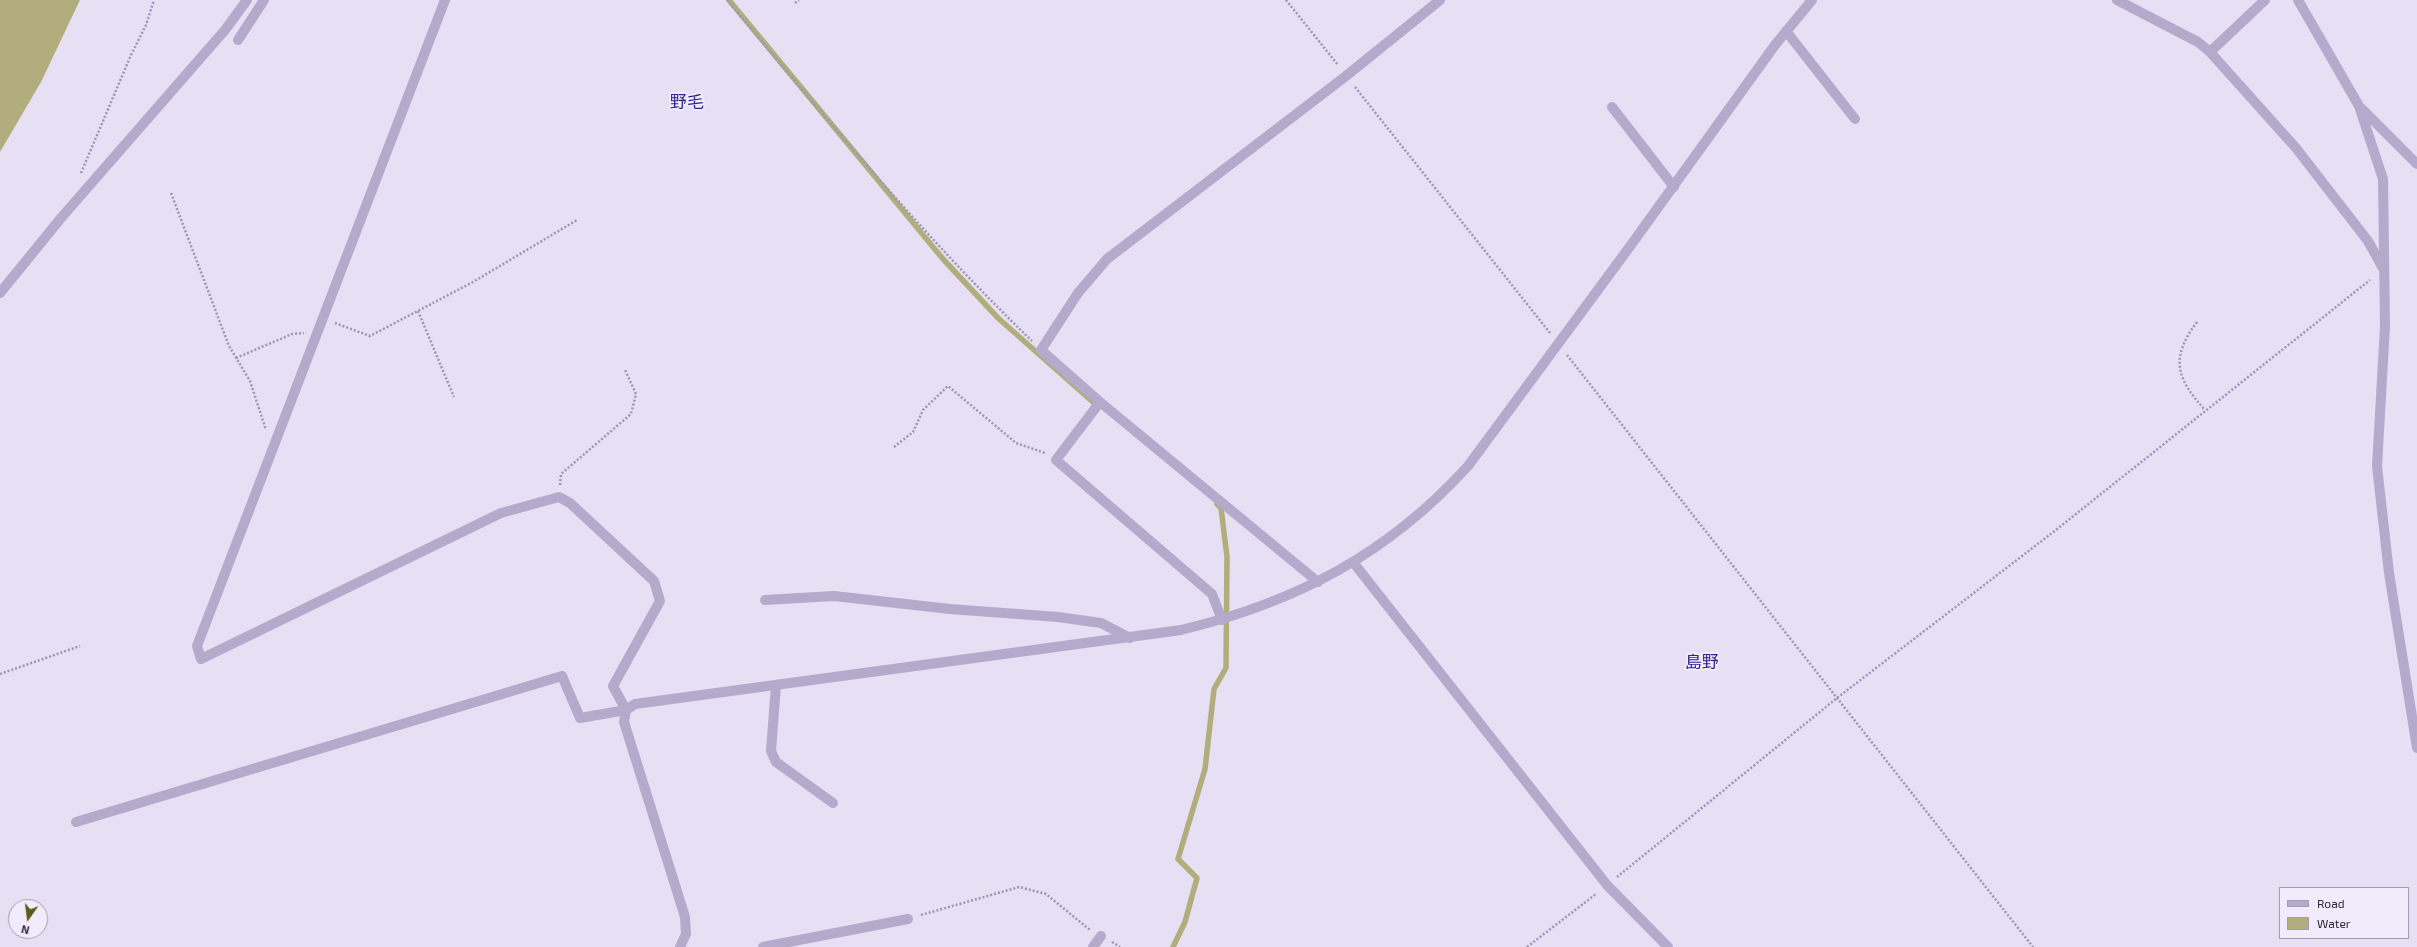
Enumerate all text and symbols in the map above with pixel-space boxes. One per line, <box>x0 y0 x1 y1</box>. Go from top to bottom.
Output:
district label: 野毛 <box>670 92 704 112</box>
district label: 島野 <box>1685 652 1719 672</box>
legend <box>2279 887 2409 939</box>
text: Road <box>2317 896 2345 910</box>
north arrow <box>8 899 48 939</box>
text: Water <box>2317 916 2351 930</box>
text: N <box>20 923 31 937</box>

